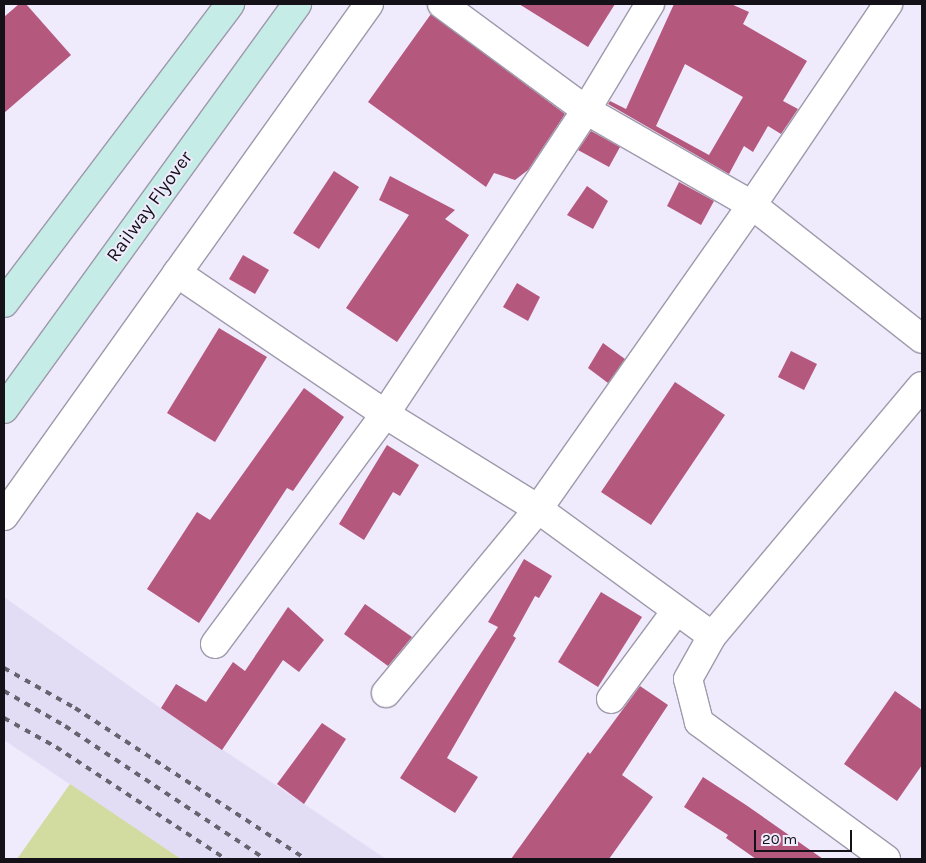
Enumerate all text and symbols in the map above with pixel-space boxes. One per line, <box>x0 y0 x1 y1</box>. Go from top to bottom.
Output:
street label: Railway Flyover <box>102 147 198 267</box>
scale bar <box>756 820 854 852</box>
text: 20 m <box>762 830 797 848</box>

